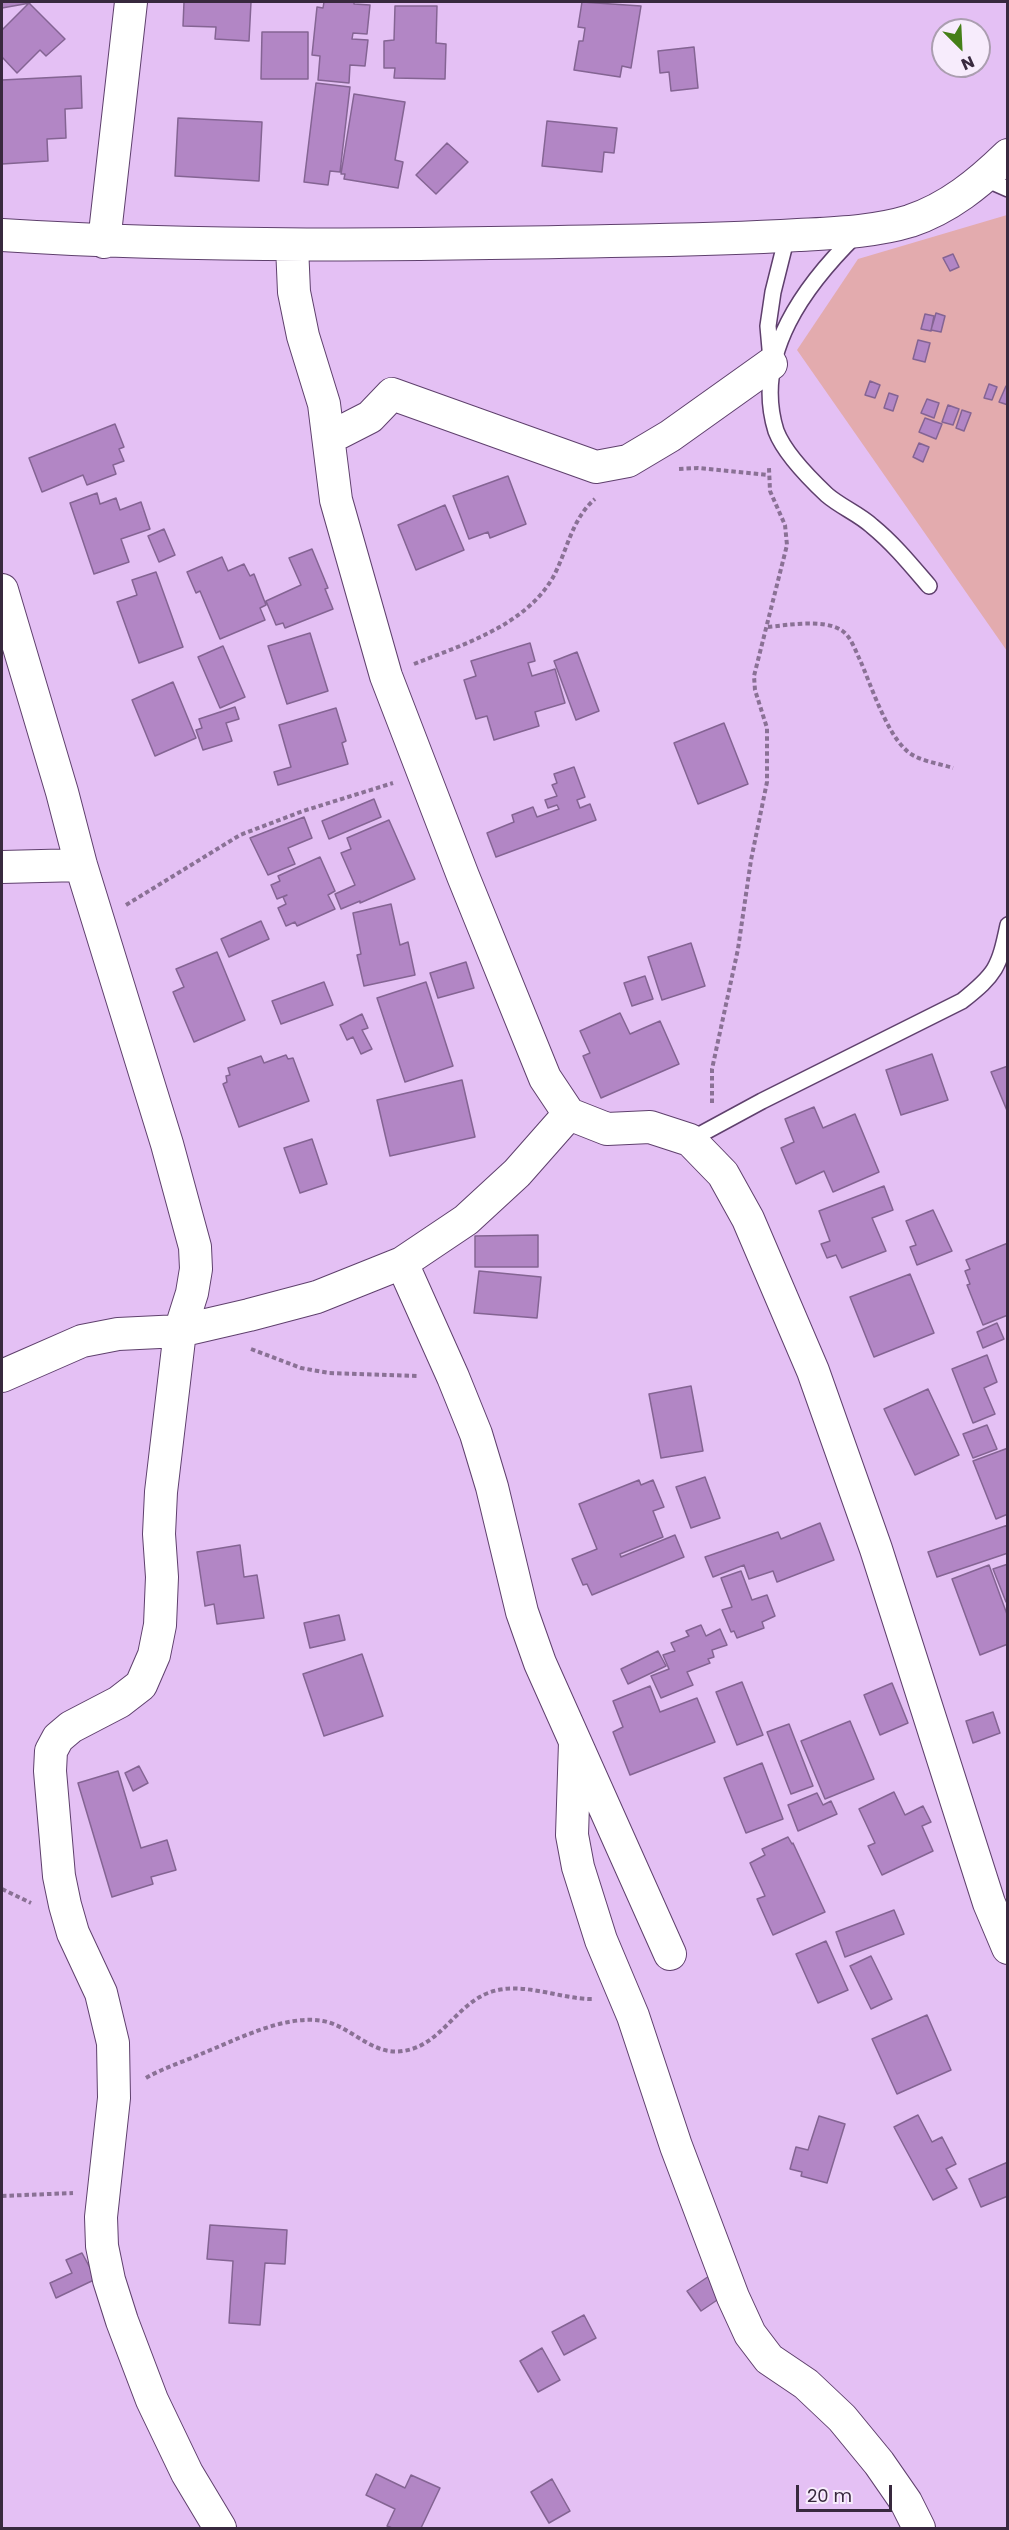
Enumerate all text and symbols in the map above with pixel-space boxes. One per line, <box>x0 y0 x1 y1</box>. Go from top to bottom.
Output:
north arrow <box>931 18 991 78</box>
text: N <box>958 50 978 76</box>
scale bar <box>799 2473 895 2511</box>
text: 20 m <box>807 2483 852 2508</box>

